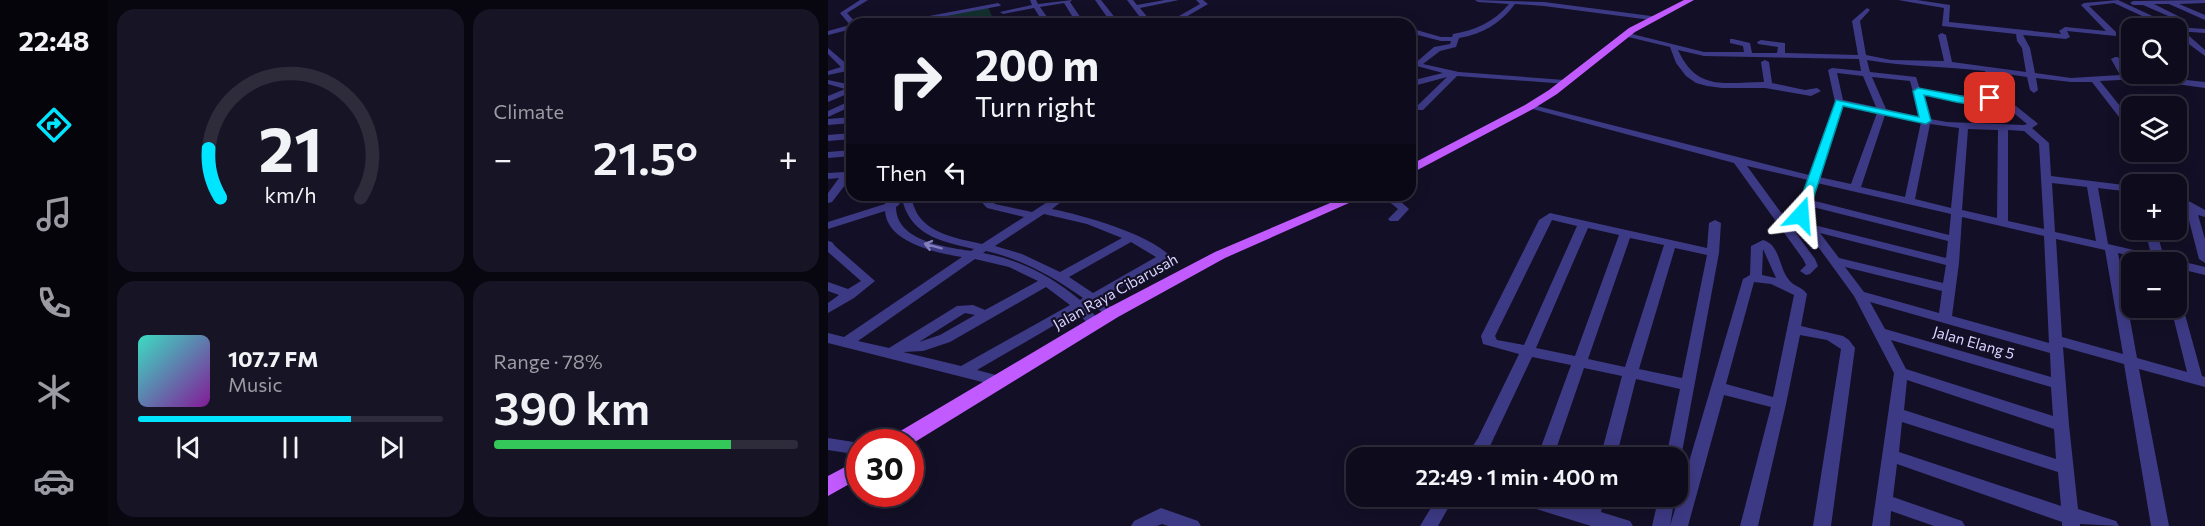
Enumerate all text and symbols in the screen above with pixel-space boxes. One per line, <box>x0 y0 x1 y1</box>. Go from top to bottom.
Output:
map controls <box>2121 18 2187 318</box>
button: search <box>2121 18 2187 84</box>
text: 22:48 <box>18 24 90 57</box>
text: 200 m <box>975 38 1099 90</box>
icon: right <box>876 42 954 120</box>
pin <box>1964 72 2015 123</box>
icon: arrive <box>1973 81 2006 114</box>
text: Turn right <box>975 90 1095 123</box>
button: layers <box>2121 96 2187 162</box>
text: Climate <box>494 99 564 123</box>
icon: directions <box>33 104 75 146</box>
text: 21 <box>258 109 322 185</box>
text: 21.5° <box>593 129 698 184</box>
text: − <box>494 137 512 178</box>
text: + <box>779 137 798 178</box>
icon: left <box>939 156 972 189</box>
text: Then <box>876 159 927 186</box>
button: + <box>2121 174 2187 240</box>
text: km/h <box>264 181 316 207</box>
position arrow <box>1769 183 1833 247</box>
icon: music <box>33 193 75 235</box>
one-way arrow <box>924 240 943 251</box>
street label: Jalan Raya Cibarusah <box>1049 249 1181 333</box>
button: − <box>2121 252 2187 318</box>
icon: phone <box>33 282 75 324</box>
street label: Jalan Elang 5 <box>1931 322 2017 362</box>
text: 107.7 FM <box>228 345 319 372</box>
text: Range · 78% <box>494 349 603 373</box>
icon: climate <box>33 371 75 413</box>
text: Music <box>228 372 282 396</box>
text: 390 km <box>494 379 650 434</box>
speed limit sign: 30 <box>846 429 924 507</box>
icon: previous <box>172 431 205 464</box>
icon: pause <box>274 431 307 464</box>
icon: next <box>375 431 408 464</box>
icon: car <box>33 460 75 502</box>
text: 22:49 · 1 min · 400 m <box>1415 463 1619 490</box>

